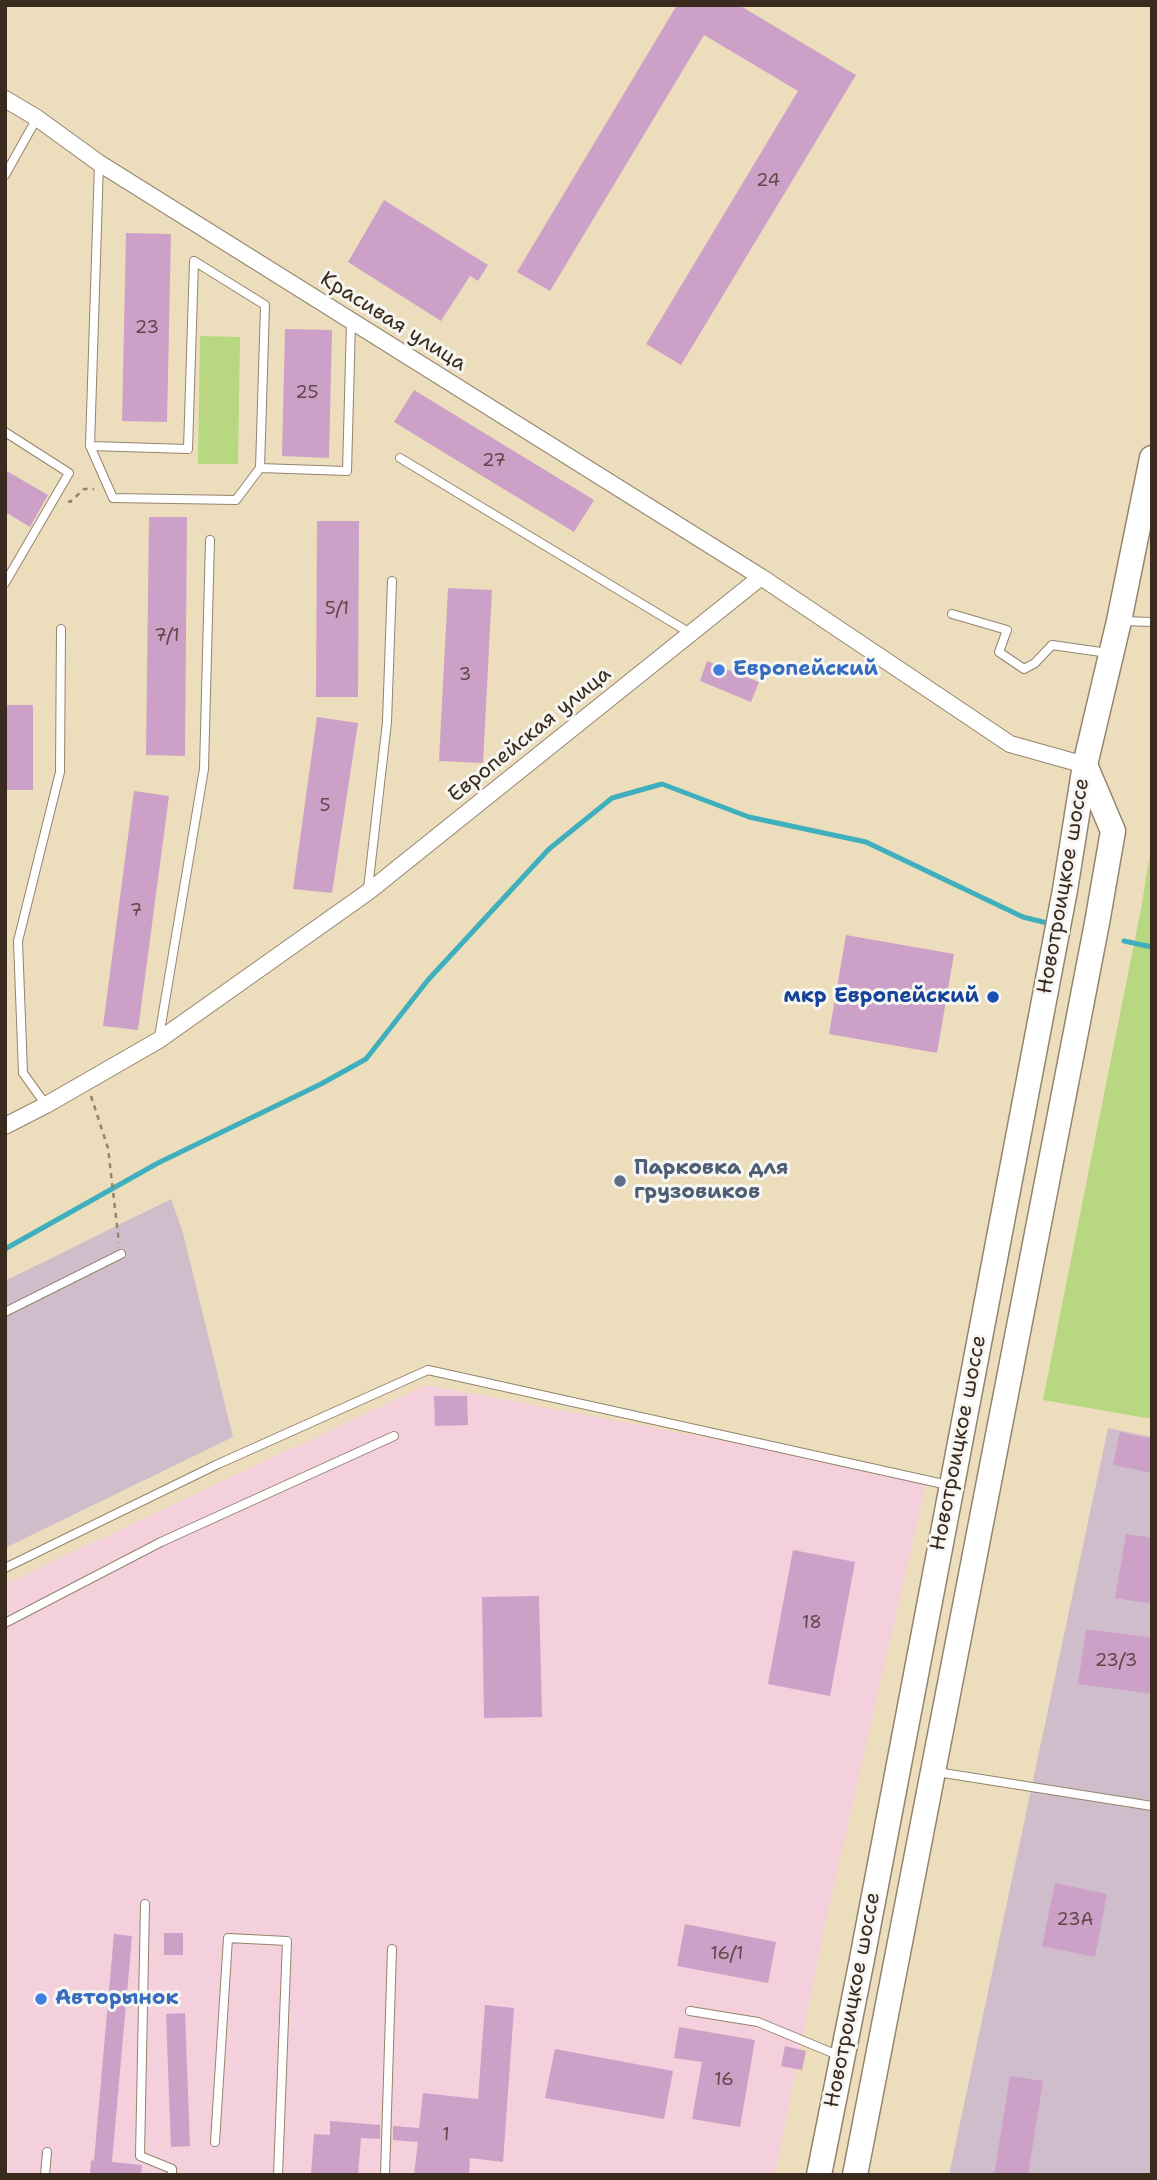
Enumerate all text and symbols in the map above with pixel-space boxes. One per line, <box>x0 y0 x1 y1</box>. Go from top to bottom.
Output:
house number: 24 <box>756 170 780 192</box>
street label: Красивая улица <box>315 267 471 377</box>
house number: 23 <box>135 317 159 339</box>
house number: 25 <box>295 382 319 404</box>
house number: 27 <box>482 450 506 472</box>
house number: 5/1 <box>325 598 349 620</box>
house number: 7/1 <box>154 625 180 647</box>
place label: Европейский <box>733 657 878 683</box>
street label: Европейская улица <box>444 662 616 808</box>
marker: Европейский <box>711 662 727 678</box>
house number: 3 <box>459 664 471 686</box>
street label: Новотроицкое шоссе <box>1033 776 1095 996</box>
house number: 5 <box>319 795 331 817</box>
house number: 7 <box>130 900 142 922</box>
place label: мкр Европейский <box>783 984 979 1010</box>
marker: мкр Европейский <box>985 989 1001 1005</box>
place label: Парковка для грузовиков <box>634 1156 789 1206</box>
marker: Парковка для грузовиков <box>612 1173 628 1189</box>
street label: Новотроицкое шоссе <box>926 1333 992 1553</box>
house number: 18 <box>802 1612 822 1634</box>
house number: 23/3 <box>1095 1650 1137 1672</box>
street label: Новотроицкое шоссе <box>820 1890 886 2110</box>
house number: 23А <box>1056 1909 1094 1931</box>
house number: 16/1 <box>710 1943 744 1965</box>
place label: Авторынок <box>55 1986 179 2012</box>
marker: Авторынок <box>33 1991 49 2007</box>
house number: 16 <box>714 2069 734 2091</box>
house number: 1 <box>442 2124 450 2146</box>

